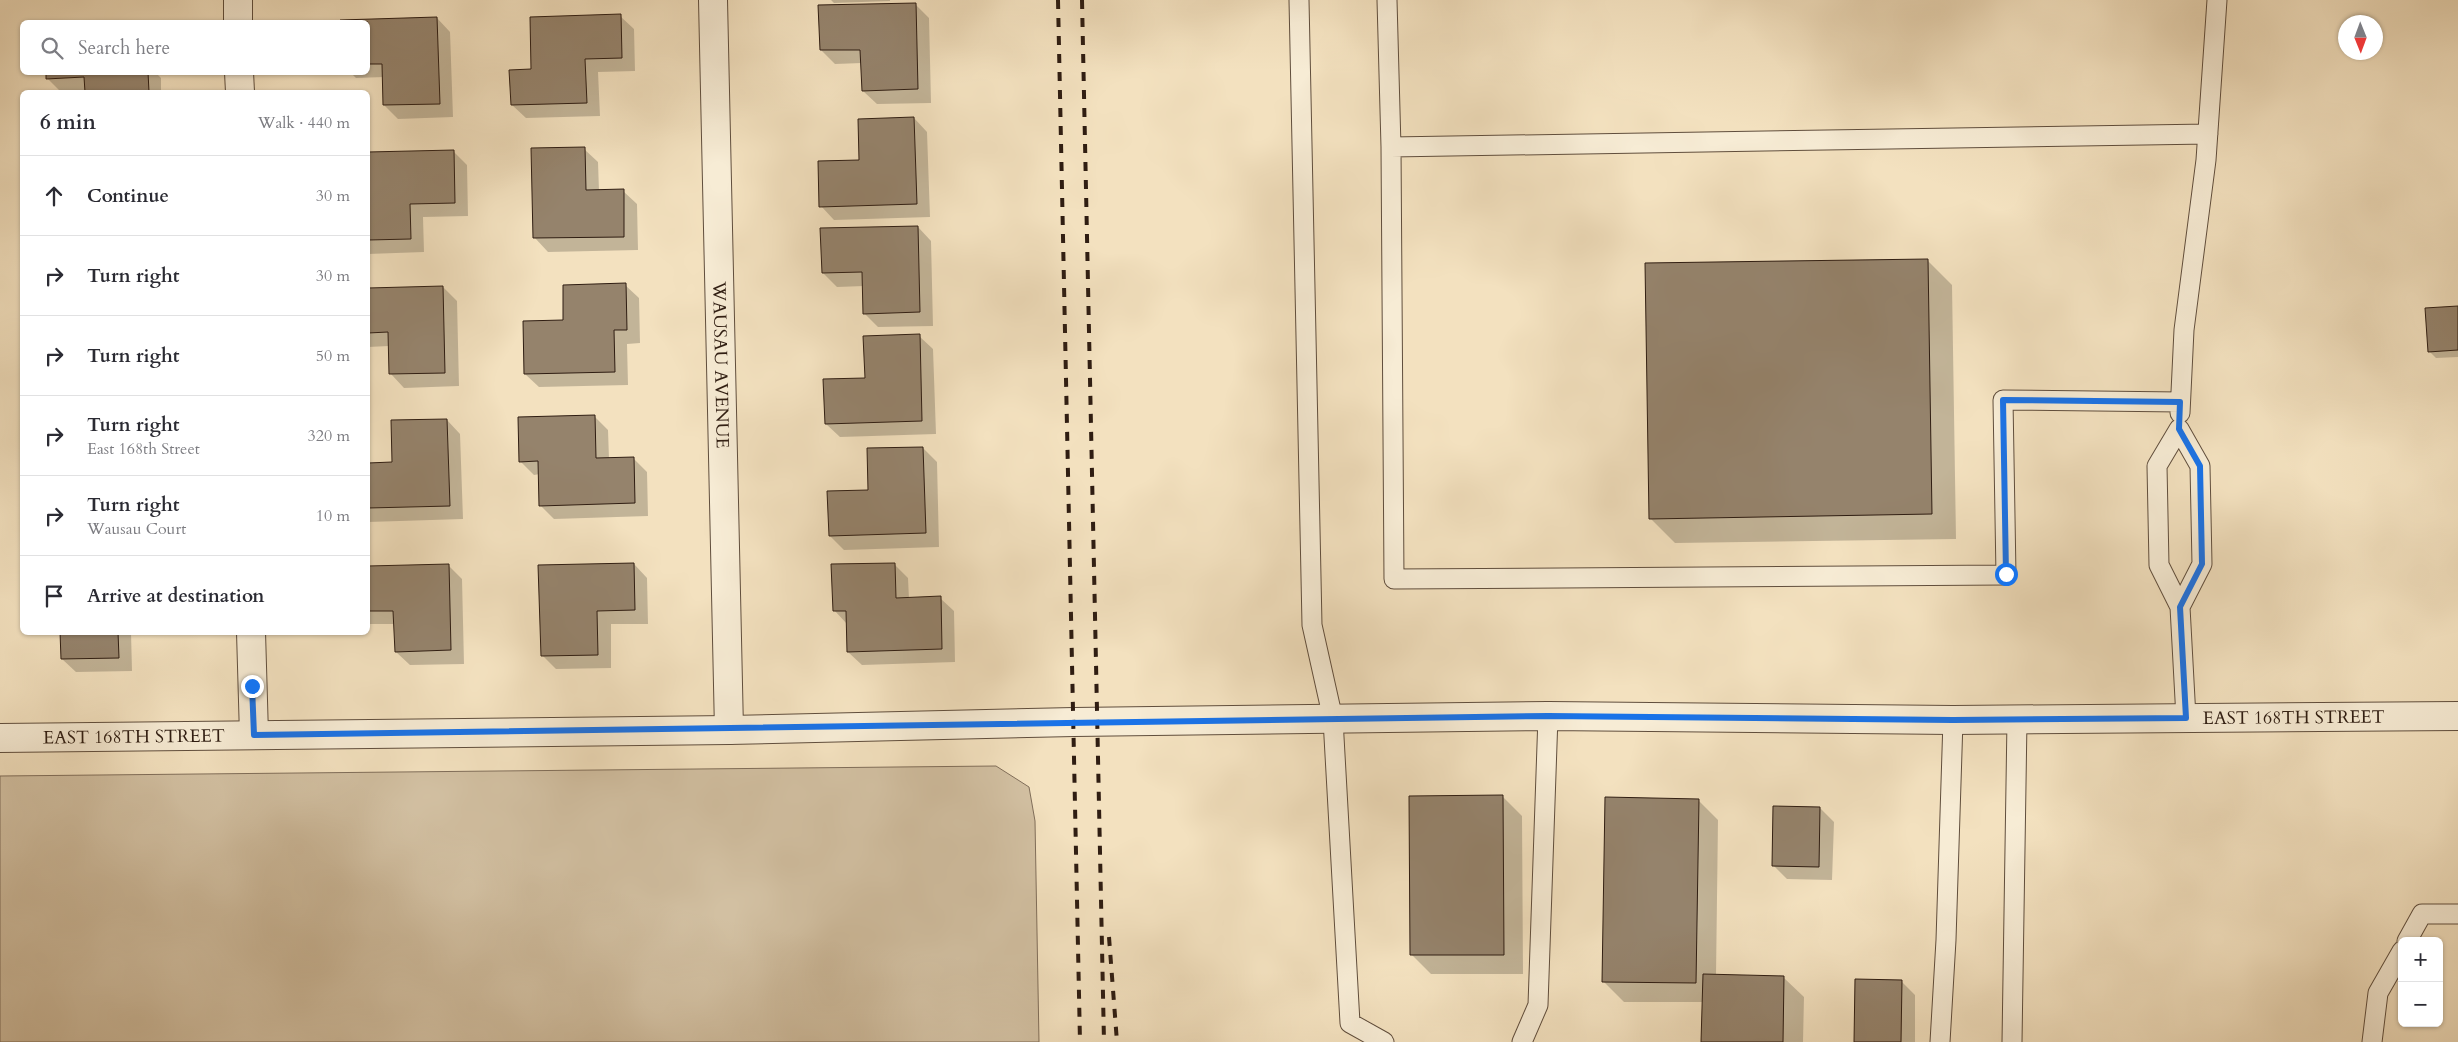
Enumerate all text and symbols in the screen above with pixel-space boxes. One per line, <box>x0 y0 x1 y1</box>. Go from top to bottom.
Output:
north arrow <box>2338 15 2383 60</box>
search box <box>20 20 370 75</box>
icon: search <box>38 34 66 62</box>
text: Search here <box>78 35 170 61</box>
text: 6 min <box>40 108 96 137</box>
text: Walk · 440 m <box>258 112 350 134</box>
icon: ahead <box>40 182 68 210</box>
text: Continue <box>87 183 169 209</box>
text: 30 m <box>316 185 350 207</box>
icon: right <box>40 262 68 290</box>
text: Turn right <box>87 263 179 289</box>
text: 30 m <box>316 265 350 287</box>
street label: WAUSAU AVENUE <box>707 280 735 449</box>
icon: right <box>40 342 68 370</box>
text: Turn right <box>87 343 179 369</box>
text: 50 m <box>316 345 350 367</box>
text: Turn right <box>87 412 179 438</box>
icon: right <box>40 422 68 450</box>
text: 320 m <box>308 425 350 447</box>
text: East 168th Street <box>87 438 200 460</box>
text: Turn right <box>87 492 179 518</box>
icon: right <box>40 502 68 530</box>
text: 10 m <box>316 505 350 527</box>
text: Wausau Court <box>87 518 186 540</box>
route start <box>1995 563 2018 586</box>
icon: arrive <box>40 582 68 610</box>
text: Arrive at destination <box>87 583 264 609</box>
route end <box>241 675 264 698</box>
street label: EAST 168TH STREET <box>2203 704 2385 731</box>
street label: EAST 168TH STREET <box>43 723 225 750</box>
map controls <box>2398 937 2443 1027</box>
button: + <box>2398 937 2443 982</box>
button: − <box>2398 982 2443 1027</box>

